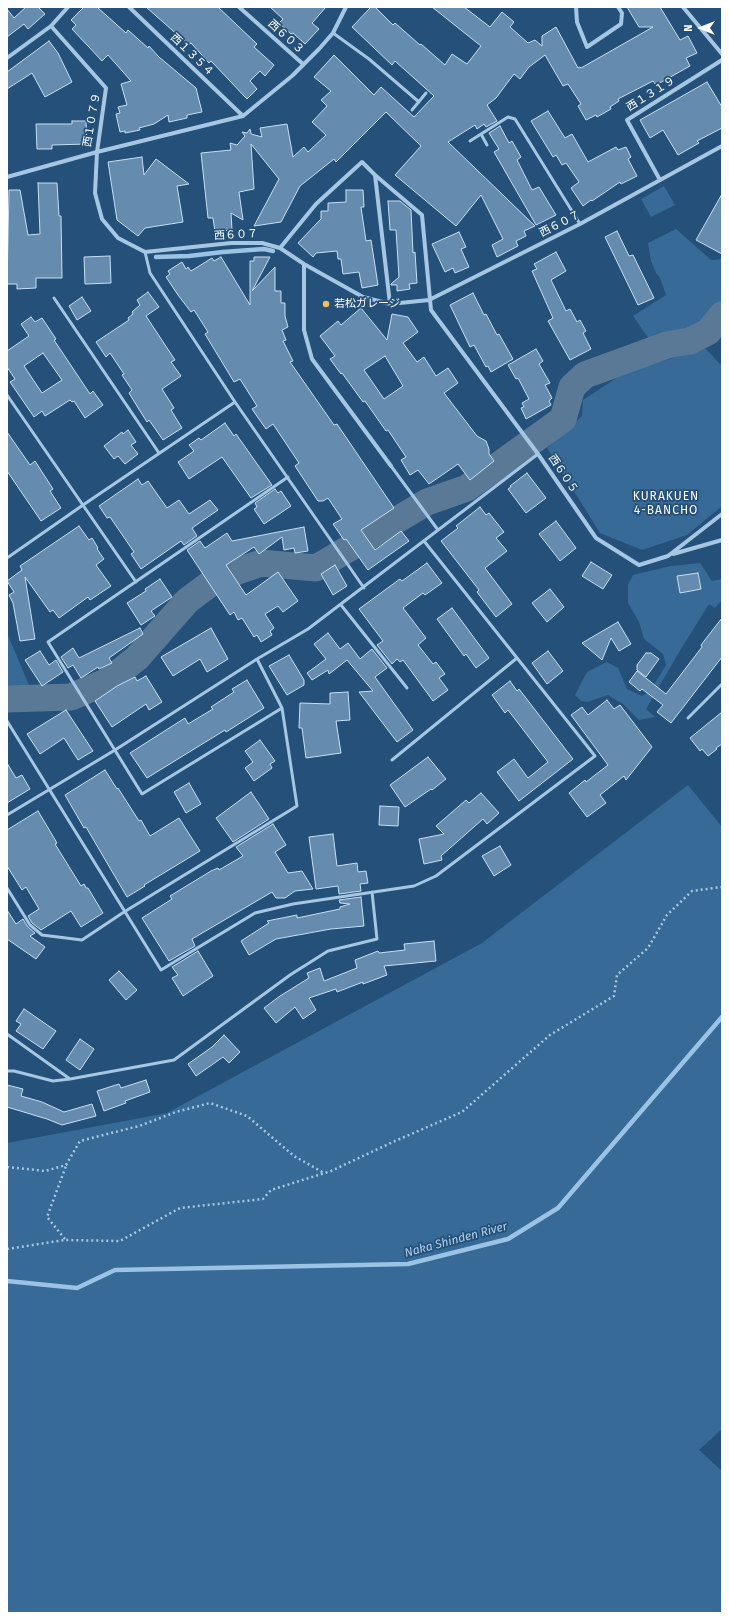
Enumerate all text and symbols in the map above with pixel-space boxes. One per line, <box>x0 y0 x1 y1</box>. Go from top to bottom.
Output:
north arrow <box>681 8 721 48</box>
street label: 西６０３ <box>265 17 307 57</box>
text: N <box>682 24 695 32</box>
street label: 西１３５４ <box>168 31 216 79</box>
street label: 西１３１９ <box>624 74 678 114</box>
street label: 西１０７９ <box>81 92 103 148</box>
street label: 西６０７ <box>537 208 583 240</box>
street label: 西６０７ <box>214 227 258 243</box>
place label: 若松ガレージ <box>334 297 400 311</box>
marker: 若松ガレージ <box>321 299 331 309</box>
street label: 西６０５ <box>545 452 581 496</box>
district label: KURAKUEN 4-BANCHO <box>633 490 699 518</box>
water label: Naka Shinden River <box>403 1219 509 1261</box>

